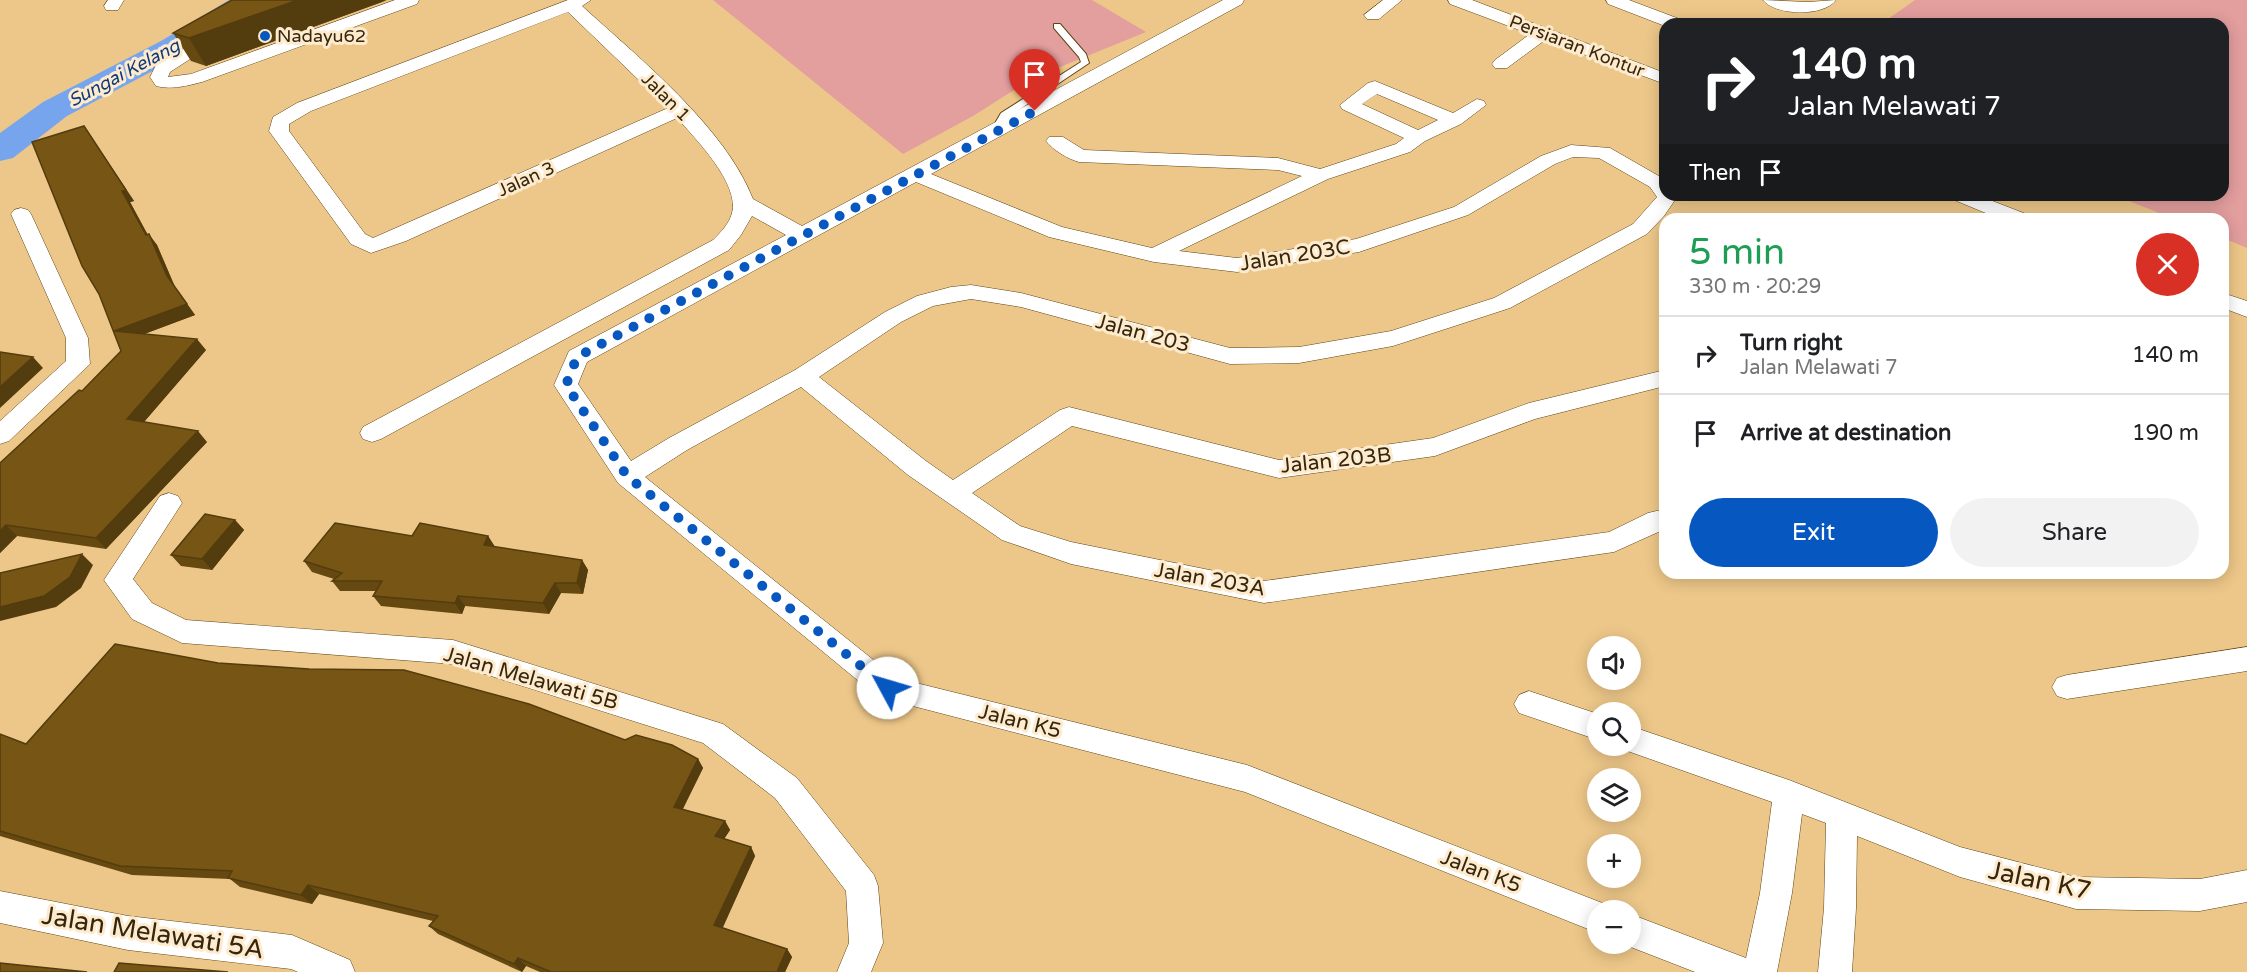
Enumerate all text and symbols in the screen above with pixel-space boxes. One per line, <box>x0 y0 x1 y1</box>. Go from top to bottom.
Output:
street label: Persiaran Kontur <box>1506 10 1648 82</box>
place label: Nadayu62 <box>277 25 366 47</box>
marker: Nadayu62 <box>258 29 272 43</box>
water label: Sungai Kelang <box>65 34 185 112</box>
text: 140 m <box>1788 39 1917 90</box>
icon: right <box>1689 42 1767 120</box>
pin <box>1009 49 1060 111</box>
icon: arrive <box>1018 58 1051 91</box>
street label: Jalan 1 <box>637 68 695 126</box>
text: Jalan Melawati 7 <box>1788 90 2001 123</box>
icon: arrive <box>1754 156 1787 189</box>
street label: Jalan 3 <box>494 157 558 201</box>
text: Then <box>1689 160 1742 186</box>
text: 5 min <box>1689 231 1785 274</box>
button: close <box>2136 233 2199 296</box>
street label: Jalan 203C <box>1238 234 1352 277</box>
text: 330 m · 20:29 <box>1689 275 1821 299</box>
street label: Jalan 203 <box>1093 309 1193 358</box>
text: Turn right <box>1740 330 1842 356</box>
icon: right <box>1689 339 1722 372</box>
text: 140 m <box>2132 342 2199 368</box>
text: Jalan Melawati 7 <box>1740 356 1898 380</box>
icon: arrive <box>1689 417 1722 450</box>
text: Arrive at destination <box>1740 420 1951 446</box>
text: 190 m <box>2132 420 2199 446</box>
street label: Jalan 203B <box>1280 442 1393 479</box>
button: Exit <box>1689 498 1938 567</box>
button: Share <box>1950 498 2199 567</box>
street label: Jalan 203A <box>1153 557 1267 602</box>
map controls <box>1587 636 1641 954</box>
button: sound <box>1587 636 1641 690</box>
street label: Jalan Melawati 5B <box>441 642 621 715</box>
position arrow <box>856 656 920 720</box>
street label: Jalan K5 <box>976 699 1064 744</box>
button: search <box>1587 702 1641 756</box>
button: layers <box>1587 768 1641 822</box>
button: + <box>1587 834 1641 888</box>
street label: Jalan K5 <box>1437 845 1525 898</box>
street label: Jalan K7 <box>1986 855 2094 906</box>
street label: Jalan Melawati 5A <box>40 900 266 965</box>
button: − <box>1587 900 1641 954</box>

